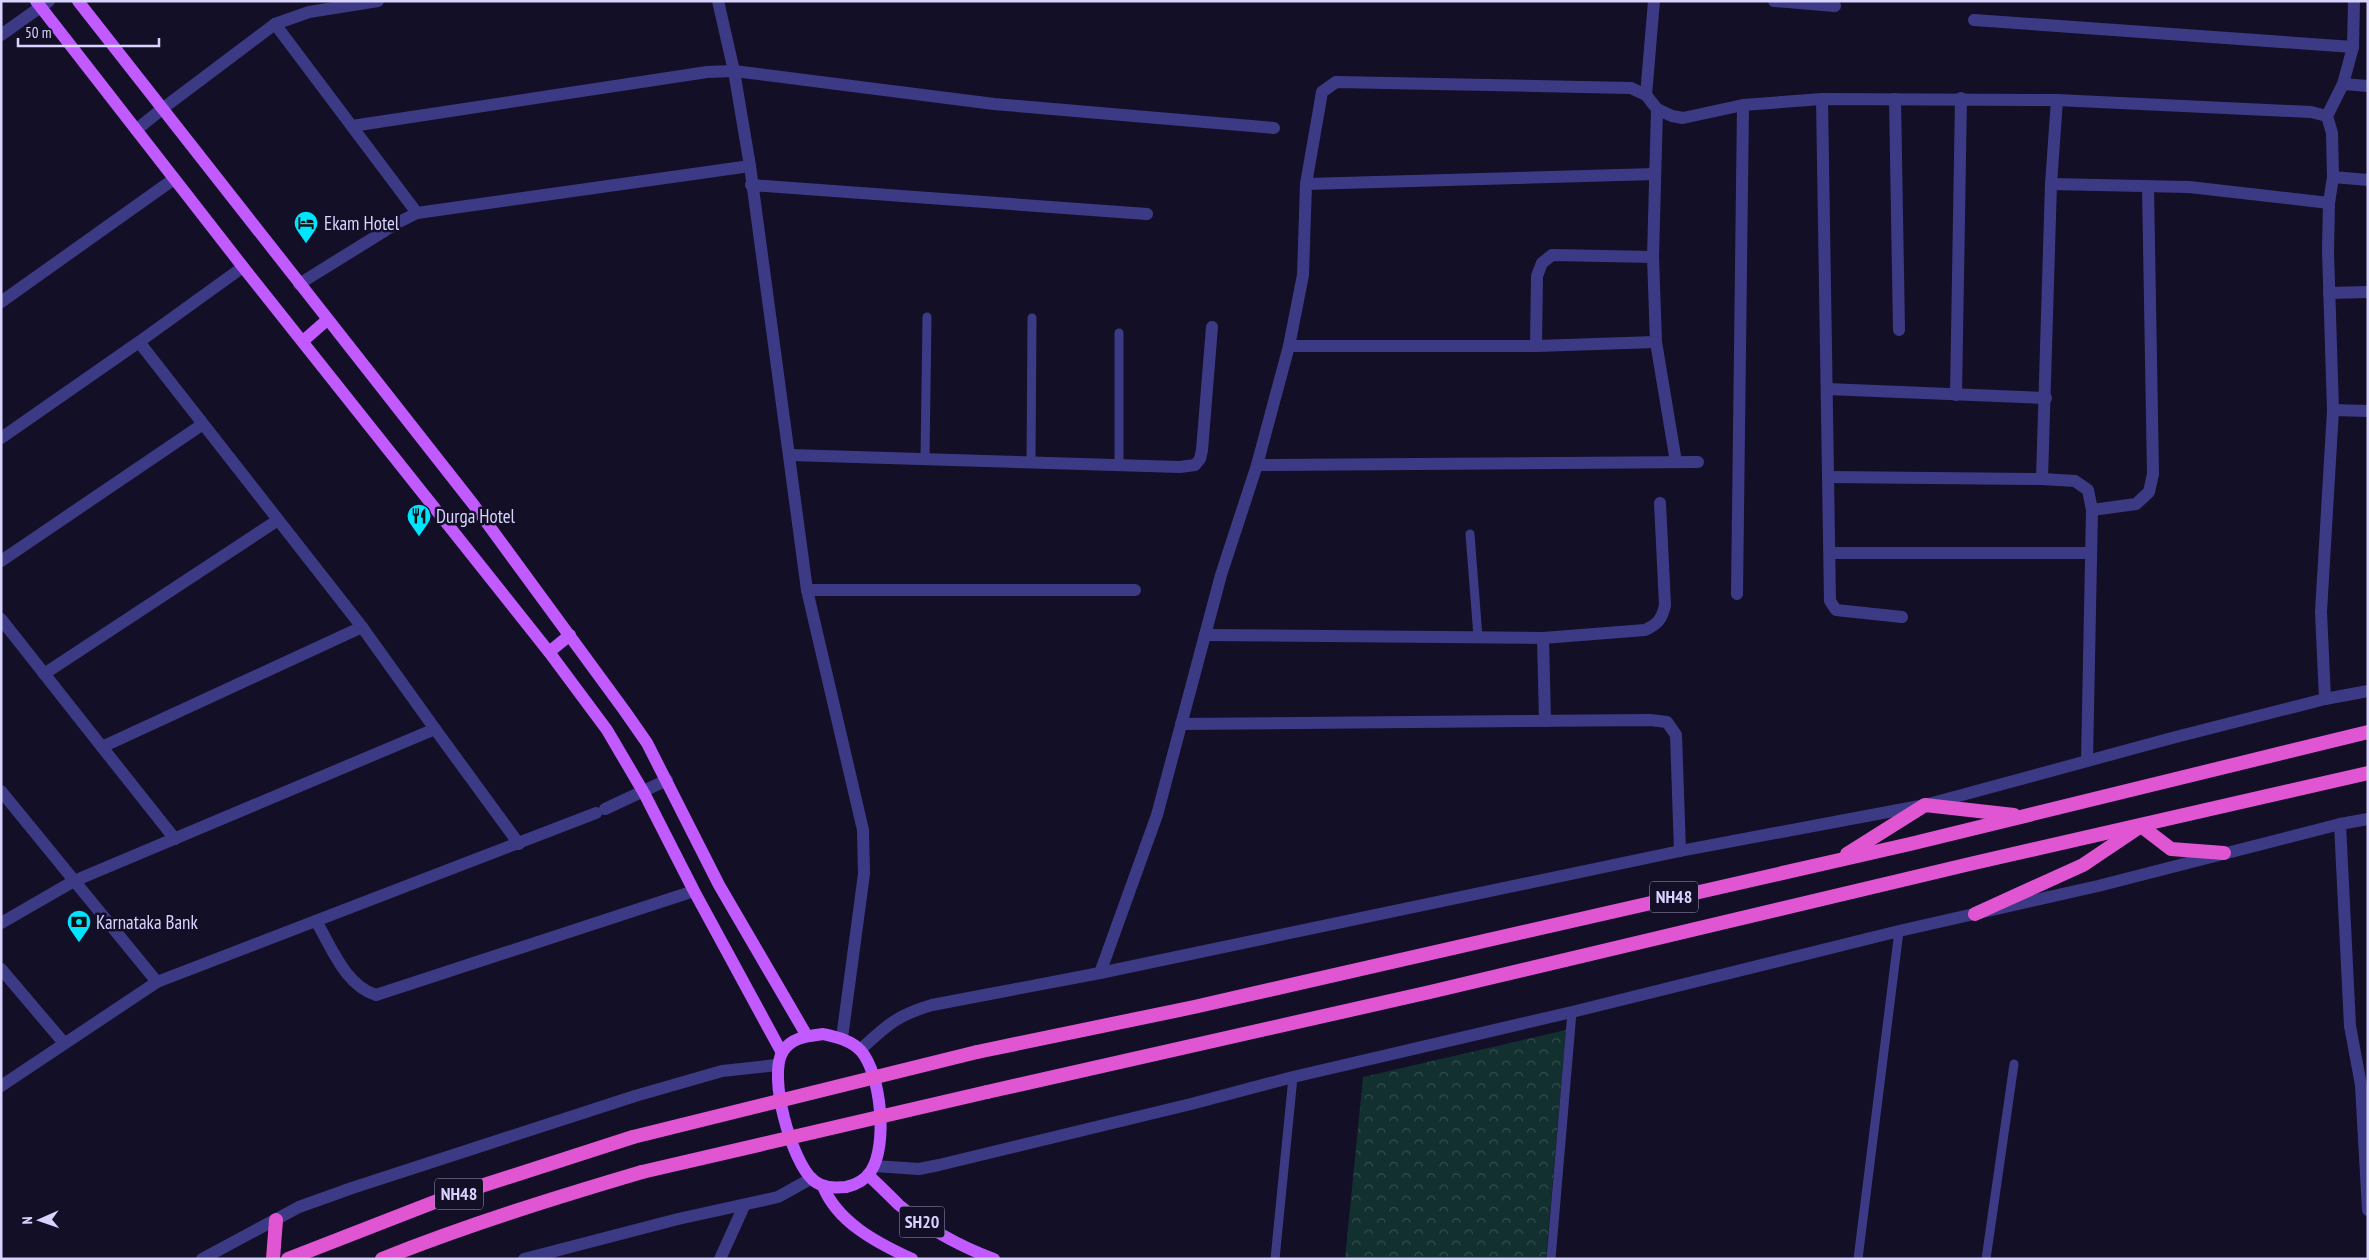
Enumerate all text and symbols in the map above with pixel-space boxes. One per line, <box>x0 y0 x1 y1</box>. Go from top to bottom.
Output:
scale bar <box>18 15 159 47</box>
text: 50 m <box>25 23 51 42</box>
hotel icon: Ekam Hotel <box>293 210 319 244</box>
place label: Ekam Hotel <box>324 211 400 235</box>
restaurant icon: Durga Hotel <box>406 503 432 537</box>
place label: Durga Hotel <box>436 504 516 528</box>
road number: NH48 <box>1650 882 1698 912</box>
bank icon: Karnataka Bank <box>66 909 92 943</box>
place label: Karnataka Bank <box>96 910 198 934</box>
road number: NH48 <box>435 1178 483 1210</box>
north arrow <box>15 1195 65 1245</box>
road number: SH20 <box>900 1206 944 1238</box>
text: N <box>18 1216 36 1225</box>

